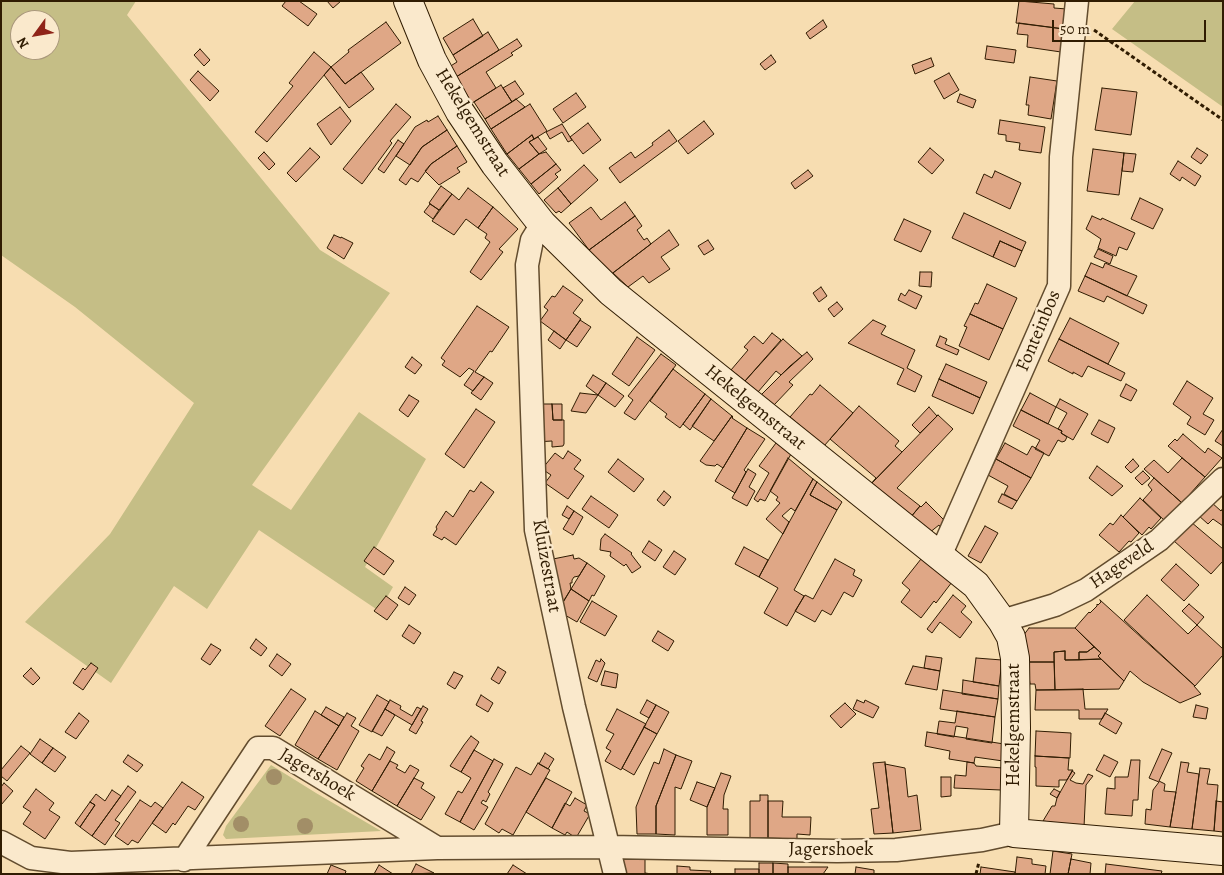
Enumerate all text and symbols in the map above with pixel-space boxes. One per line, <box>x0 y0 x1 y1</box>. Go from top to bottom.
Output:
north arrow <box>10 10 60 60</box>
scale bar <box>1054 10 1208 42</box>
text: 50 m <box>1060 19 1090 39</box>
text: N <box>12 33 33 52</box>
street label: Hekelgemstraat <box>430 65 514 181</box>
street label: Fonteinbos <box>1012 287 1066 375</box>
street label: Hekelgemstraat <box>700 360 810 456</box>
street label: Kluizestraat <box>527 518 565 614</box>
street label: Hageveld <box>1086 535 1158 595</box>
street label: Hekelgemstraat <box>1003 663 1025 787</box>
street label: Jagershoek <box>275 743 359 807</box>
street label: Jagershoek <box>788 839 874 861</box>

